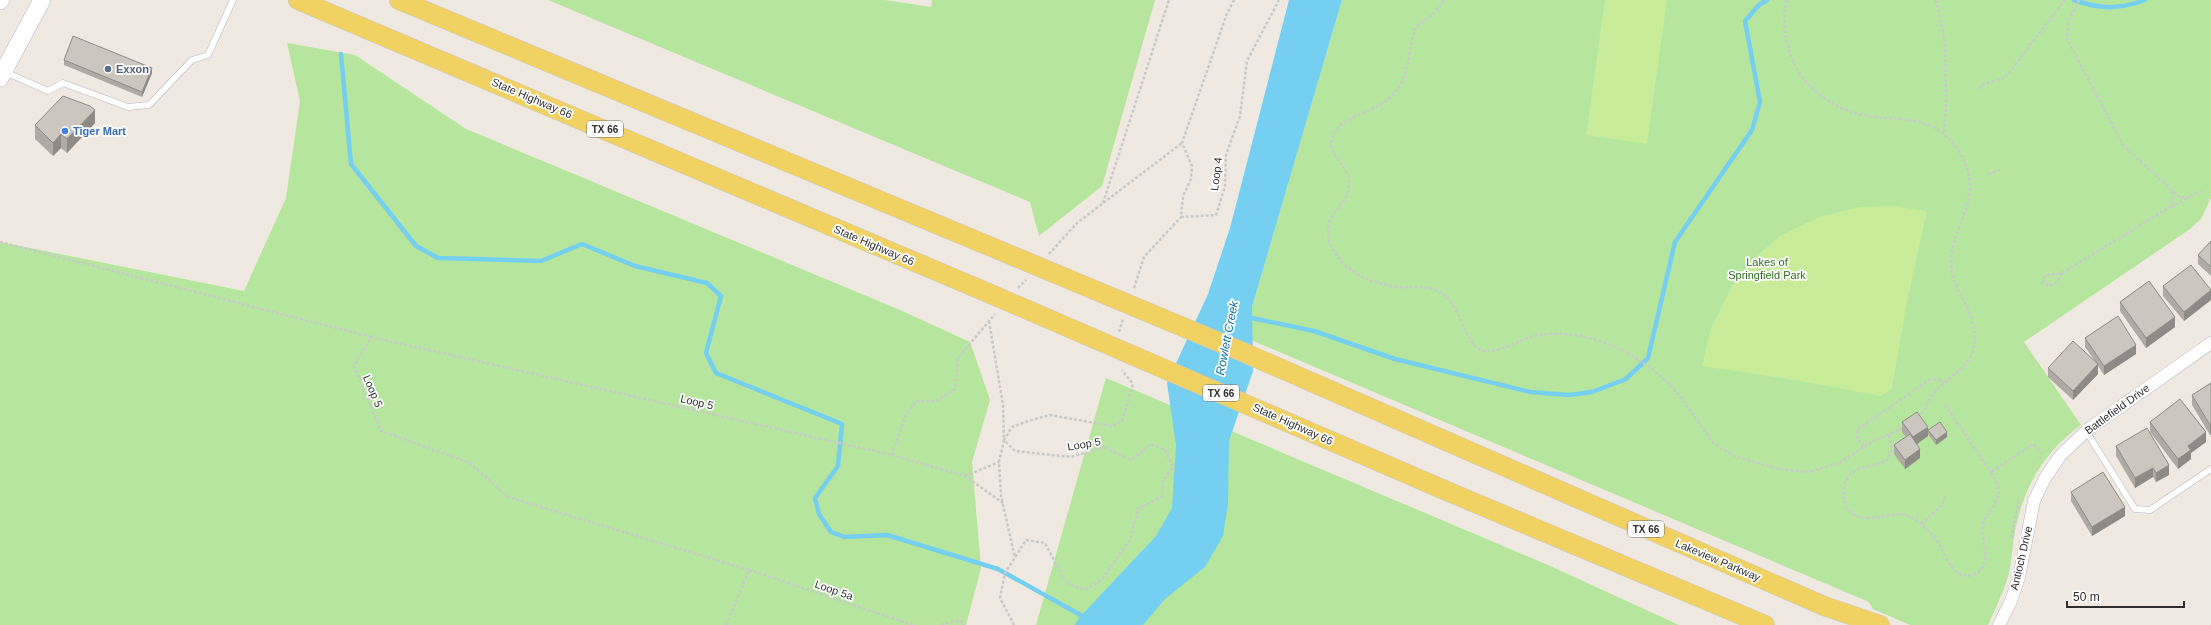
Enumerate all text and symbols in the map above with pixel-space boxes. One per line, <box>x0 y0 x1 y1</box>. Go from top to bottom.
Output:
place label: Exxon <box>116 63 149 75</box>
marker: Exxon <box>103 64 113 74</box>
street label: State Highway 66 <box>490 76 574 120</box>
road number: TX 66 <box>587 121 623 137</box>
place label: Tiger Mart <box>73 125 126 137</box>
marker: Tiger Mart <box>60 126 70 136</box>
street label: Loop 4 <box>1208 157 1224 191</box>
street label: State Highway 66 <box>832 223 916 267</box>
park label: Lakes of Springfield Park <box>1728 256 1806 281</box>
water label: Rowlett Creek <box>1213 299 1241 376</box>
street label: Loop 5 <box>361 373 385 409</box>
street label: Battlefield Drive <box>2082 382 2152 436</box>
road number: TX 66 <box>1203 385 1239 401</box>
street label: Loop 5 <box>679 392 715 412</box>
street label: State Highway 66 <box>1251 401 1335 447</box>
street label: Loop 5 <box>1066 435 1102 453</box>
road number: TX 66 <box>1628 521 1664 537</box>
street label: Antioch Drive <box>2008 525 2034 591</box>
street label: Lakeview Parkway <box>1674 537 1763 584</box>
street label: Loop 5a <box>813 578 856 602</box>
scale bar <box>2067 583 2184 609</box>
text: 50 m <box>2073 590 2100 604</box>

